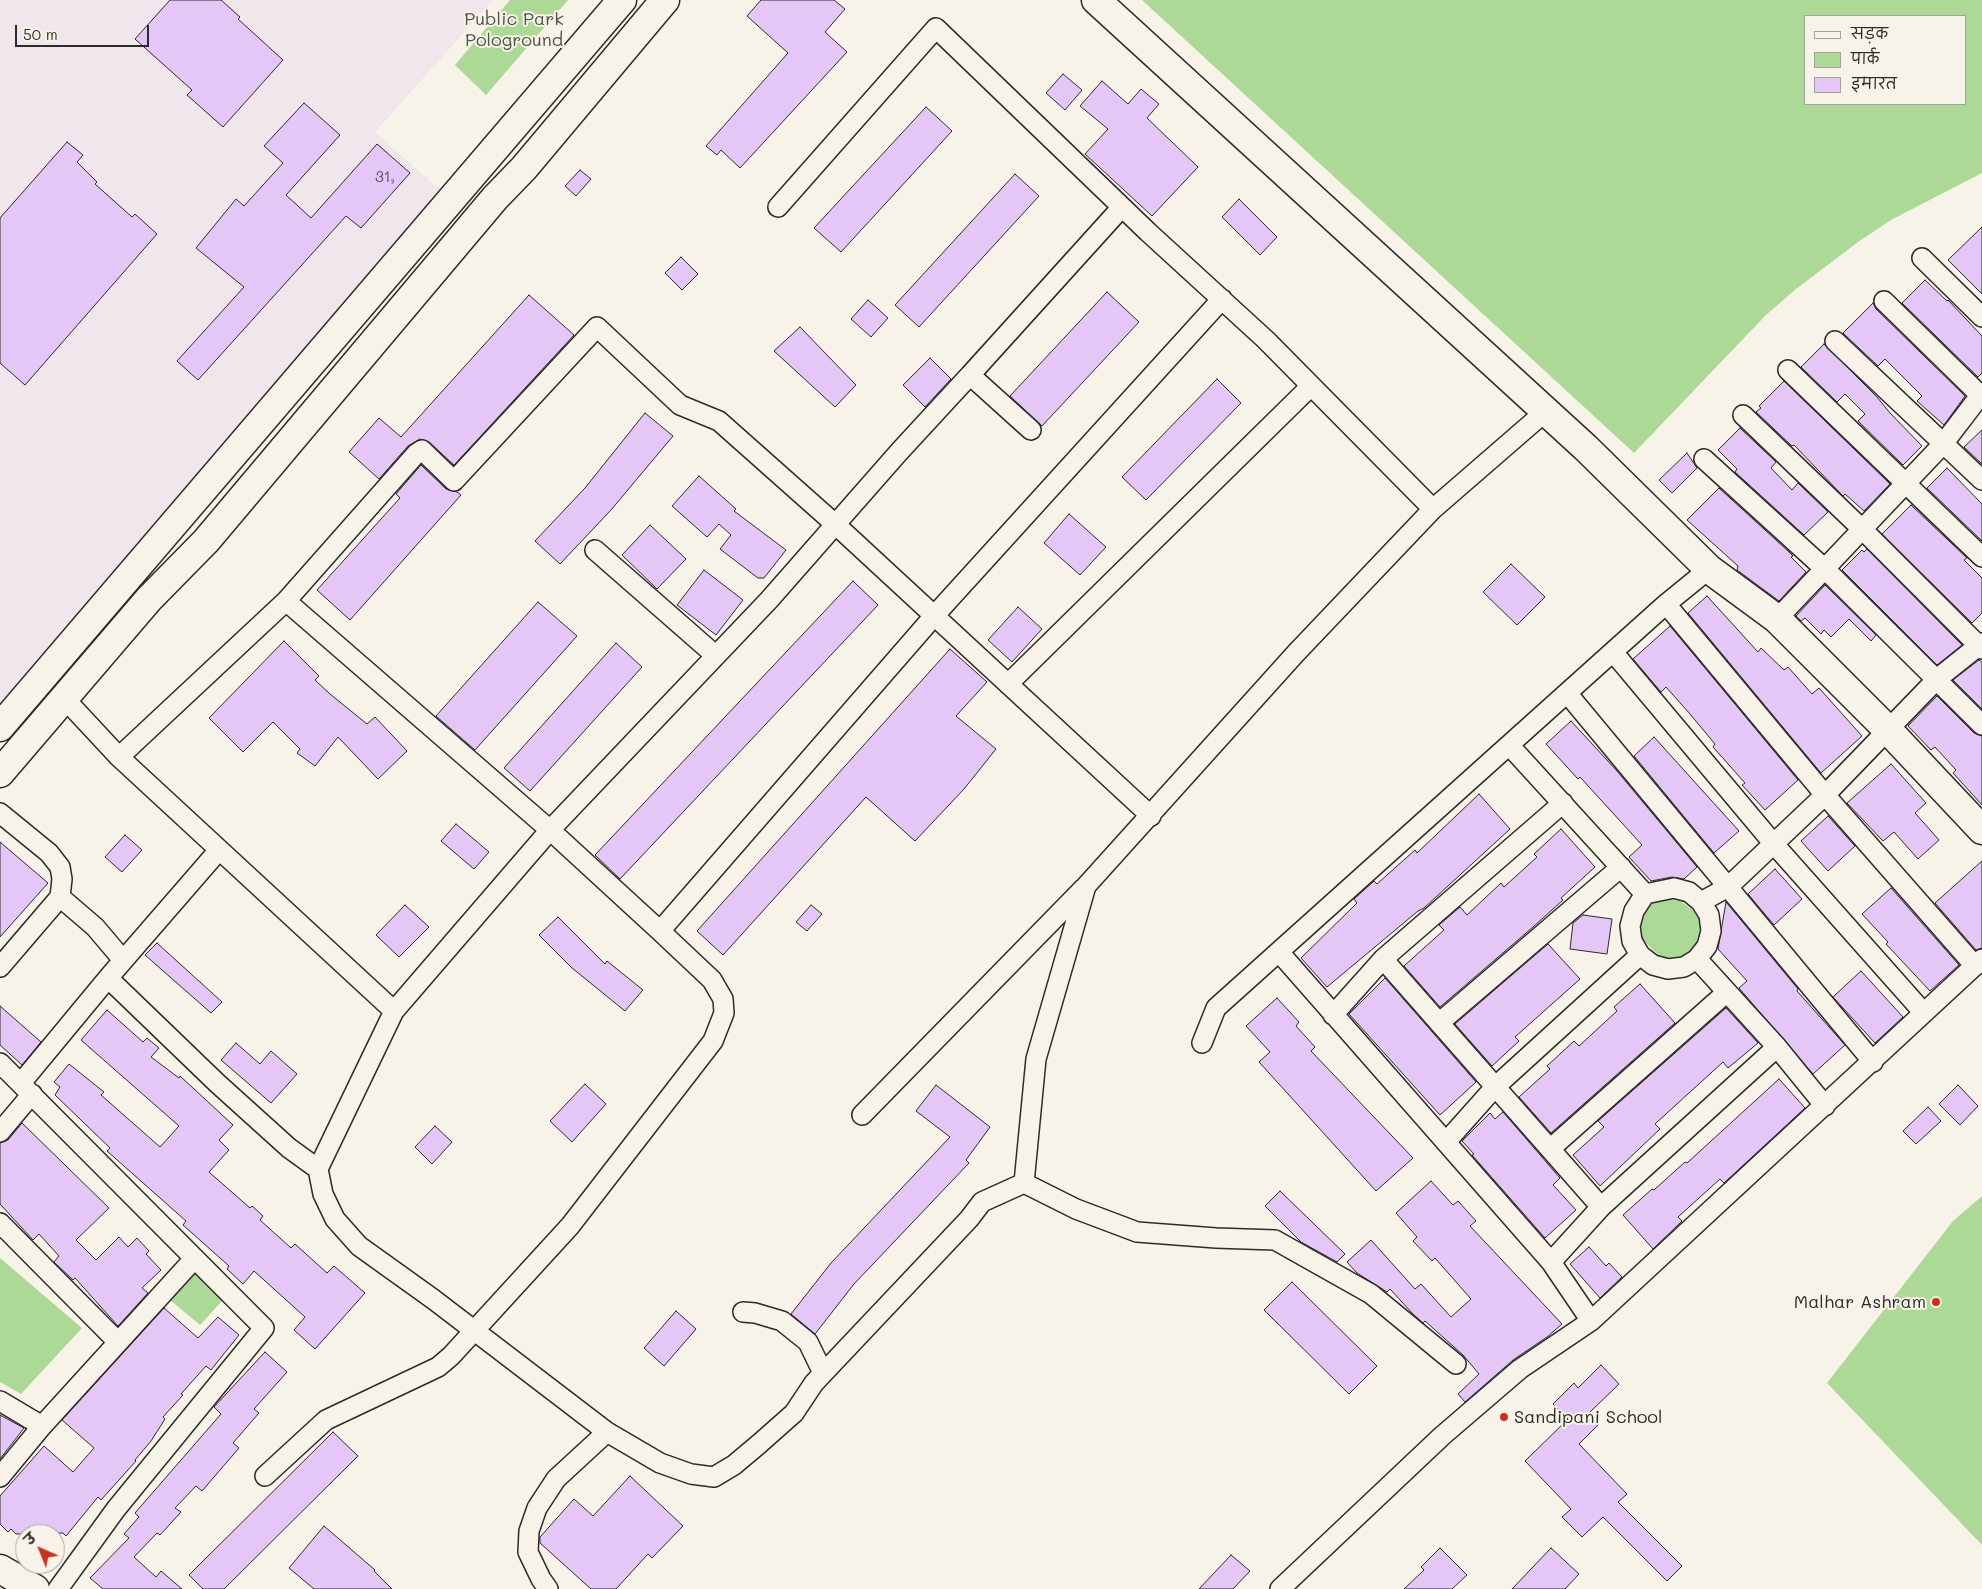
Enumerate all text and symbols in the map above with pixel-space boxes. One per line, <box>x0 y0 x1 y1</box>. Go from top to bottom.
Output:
park label: Public Park Pologround <box>464 8 564 50</box>
scale bar <box>18 15 151 47</box>
legend <box>1804 15 1967 105</box>
text: सड़क <box>1851 23 1888 43</box>
text: 50 m <box>23 24 58 44</box>
text: पार्क <box>1851 48 1879 68</box>
text: इमारत <box>1851 73 1897 93</box>
house number: 31, <box>375 168 395 186</box>
place label: Malhar Ashram <box>1794 1291 1926 1313</box>
marker: Malhar Ashram <box>1930 1296 1942 1308</box>
place label: Sandipani School <box>1514 1406 1663 1428</box>
marker: Sandipani School <box>1498 1411 1510 1423</box>
north arrow <box>15 1524 65 1574</box>
text: उ <box>20 1529 40 1549</box>

